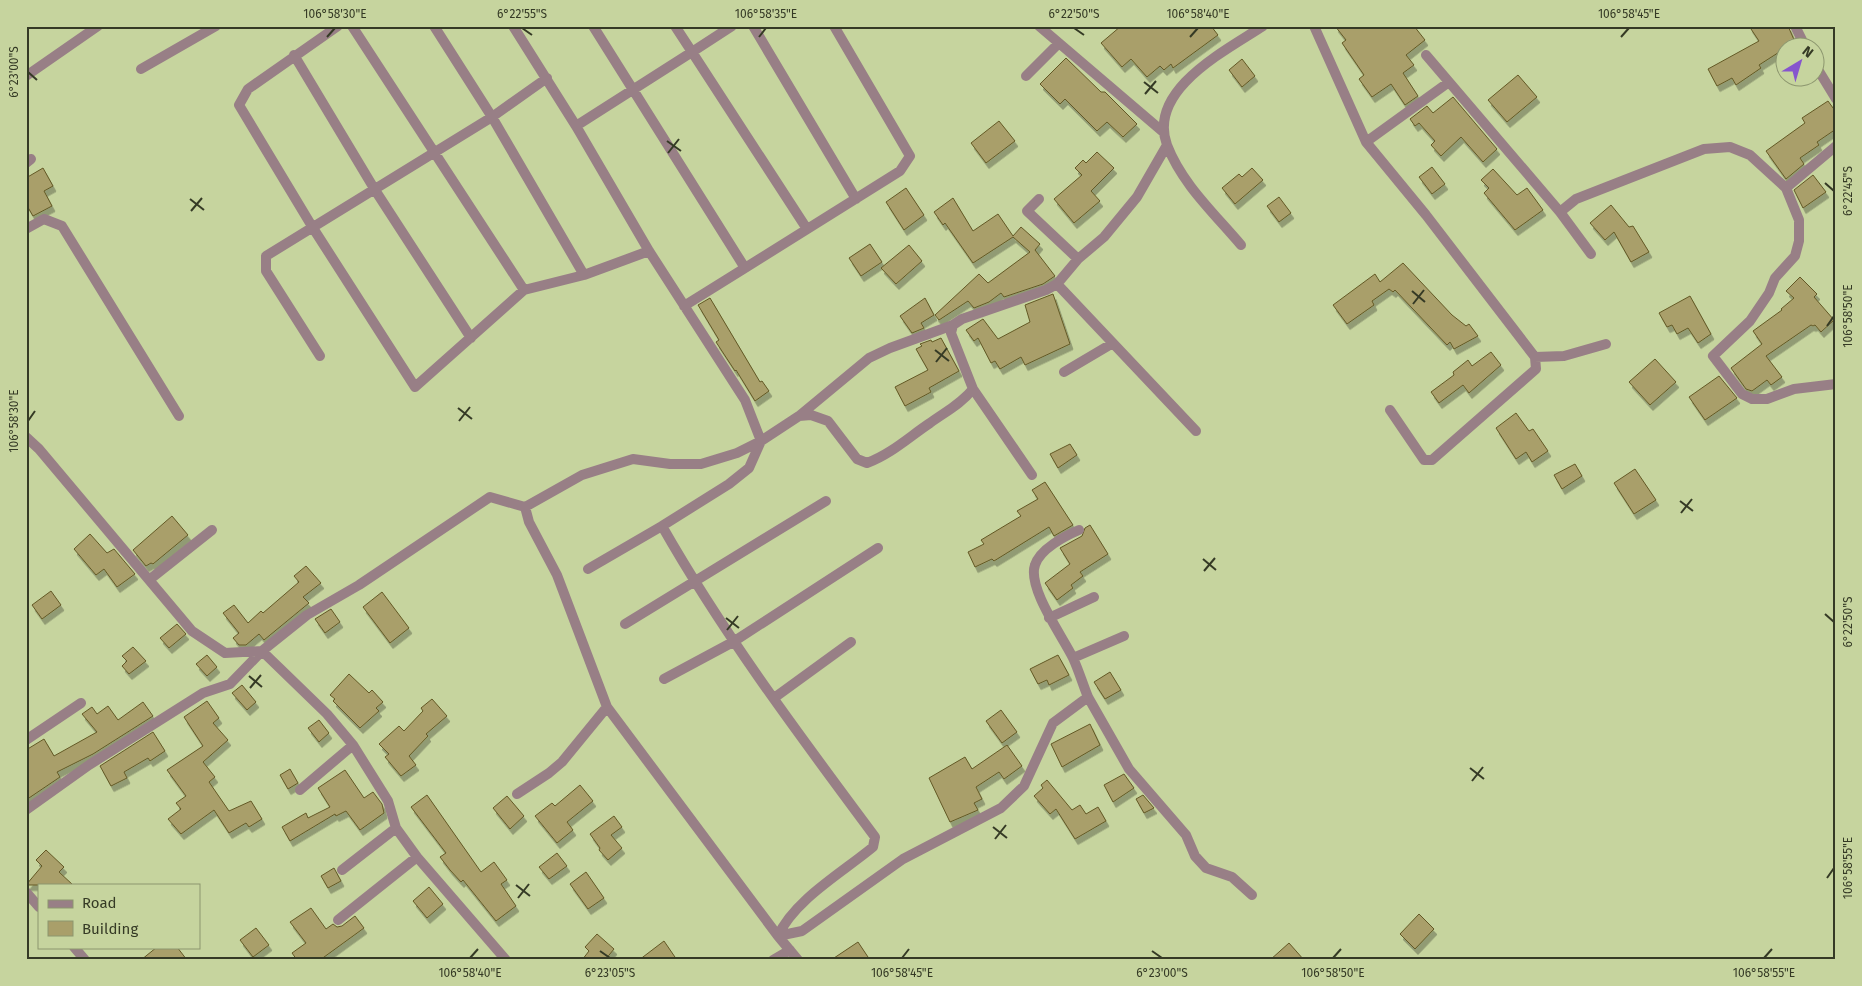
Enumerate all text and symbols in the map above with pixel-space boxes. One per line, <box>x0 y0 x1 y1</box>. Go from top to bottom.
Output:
text: 106°58'30"E <box>303 7 367 21</box>
text: 6°22'55"S <box>497 7 547 21</box>
text: 106°58'35"E <box>735 7 797 21</box>
text: 6°22'50"S <box>1049 7 1100 21</box>
text: 106°58'40"E <box>1166 7 1230 21</box>
text: 106°58'45"E <box>1598 7 1660 21</box>
north arrow <box>1774 38 1824 88</box>
text: N <box>1799 43 1817 62</box>
text: 6°23'00"S <box>7 46 21 98</box>
text: 6°22'45"S <box>1841 166 1855 216</box>
text: 106°58'50"E <box>1841 284 1855 348</box>
text: 106°58'30"E <box>7 389 21 453</box>
text: 6°22'50"S <box>1841 596 1855 647</box>
text: 106°58'55"E <box>1841 837 1855 899</box>
legend <box>38 884 200 948</box>
text: Road <box>82 894 117 912</box>
text: Building <box>82 920 138 938</box>
text: 106°58'40"E <box>438 966 502 980</box>
text: 6°23'05"S <box>585 966 636 980</box>
text: 106°58'45"E <box>871 966 933 980</box>
text: 6°23'00"S <box>1136 966 1188 980</box>
text: 106°58'50"E <box>1301 966 1365 980</box>
text: 106°58'55"E <box>1733 966 1795 980</box>

